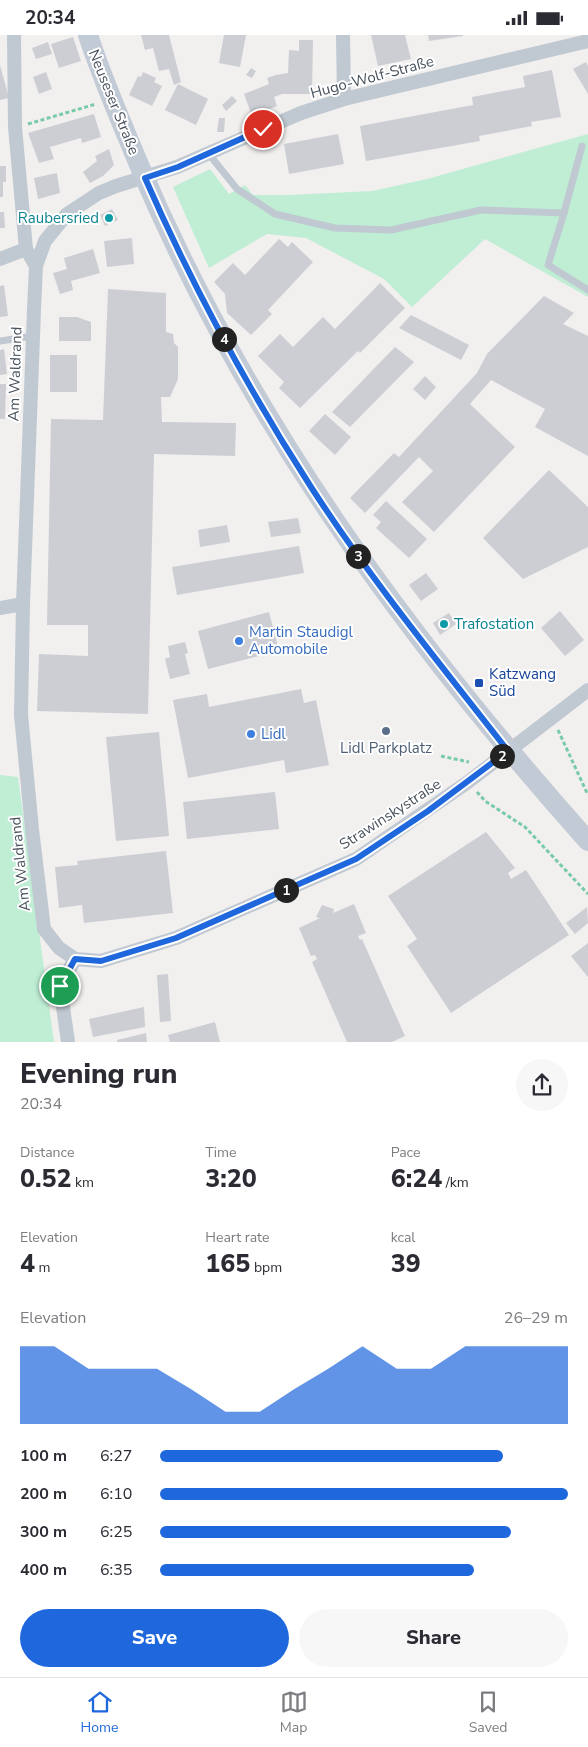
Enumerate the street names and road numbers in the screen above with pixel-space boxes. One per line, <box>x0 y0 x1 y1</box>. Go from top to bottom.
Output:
street label: Neuseser Straße <box>84 46 144 158</box>
street label: Hugo-Wolf-Straße <box>308 51 436 103</box>
street label: Am Waldrand <box>3 326 27 422</box>
street label: Strawinskystraße <box>335 774 445 854</box>
street label: Am Waldrand <box>5 816 35 912</box>

